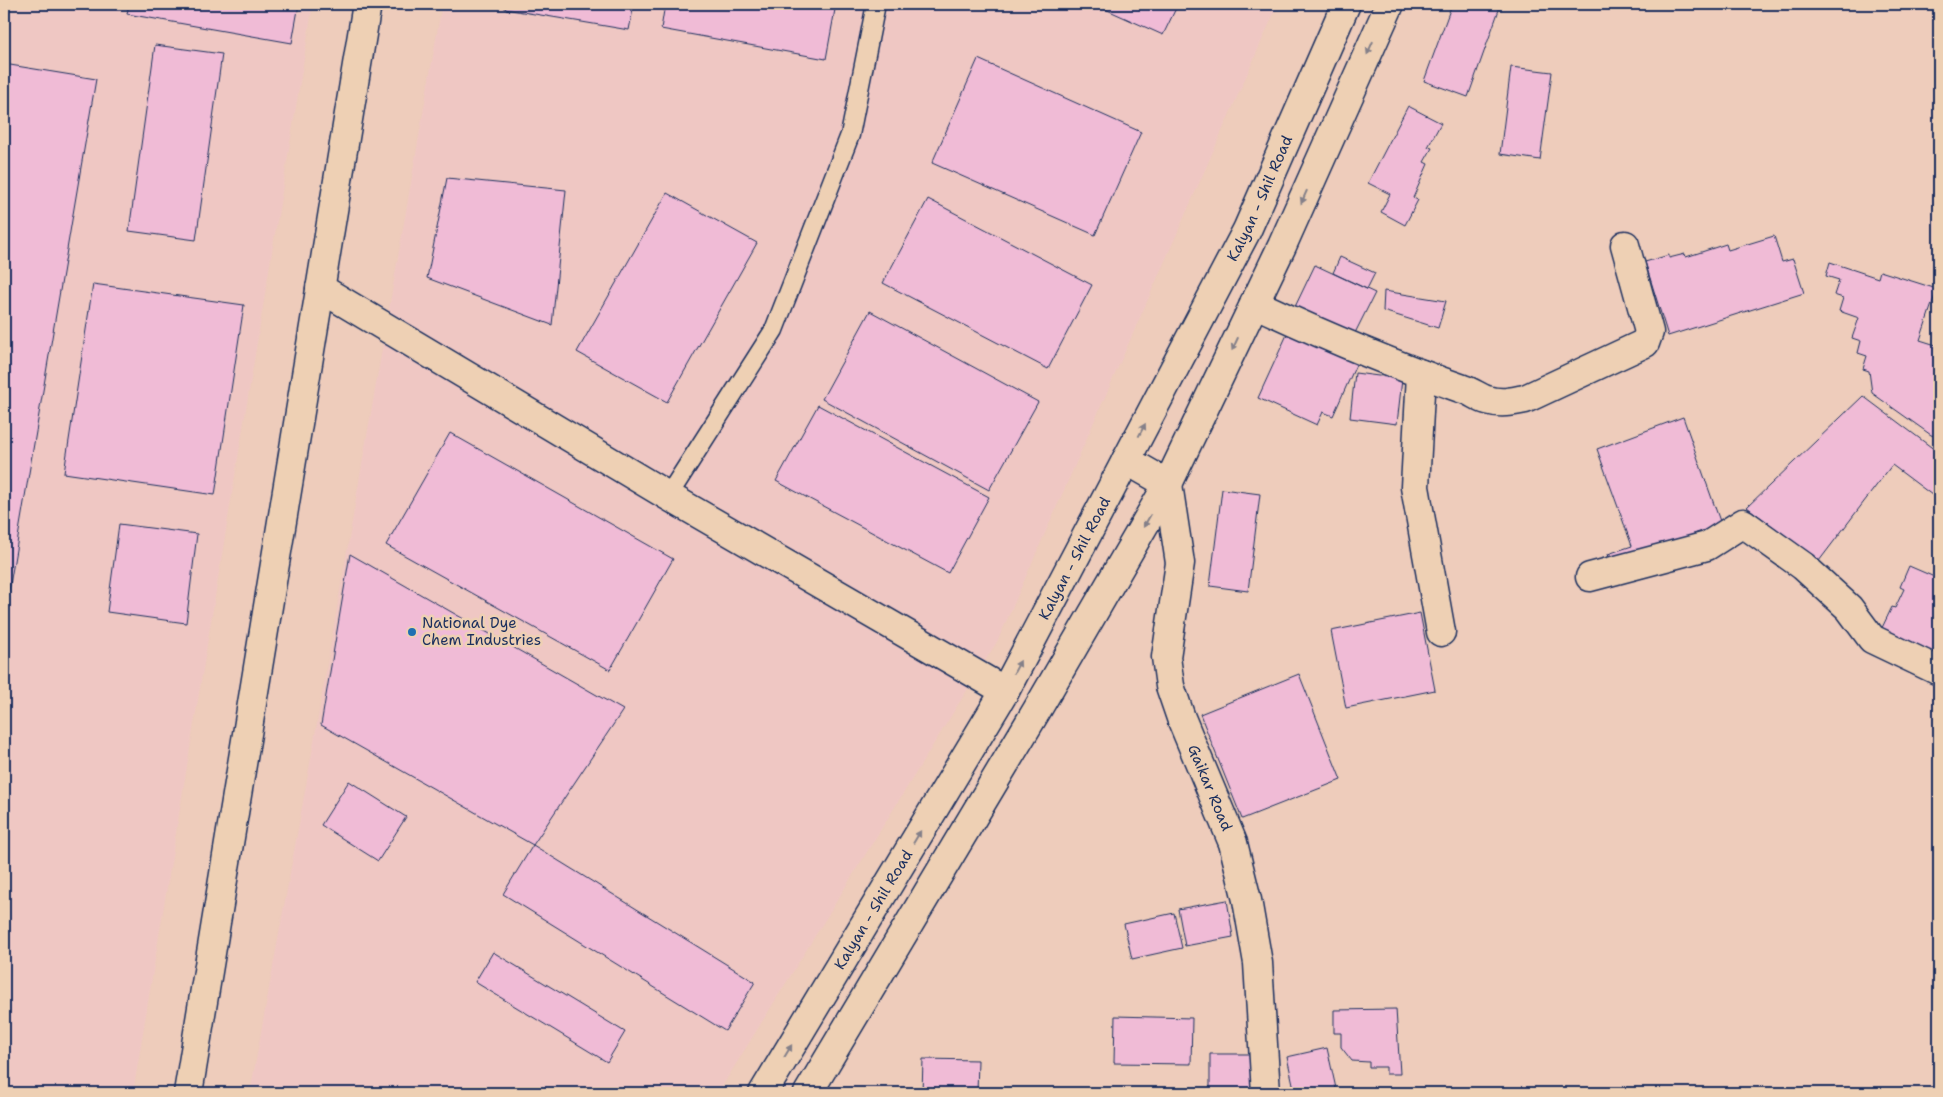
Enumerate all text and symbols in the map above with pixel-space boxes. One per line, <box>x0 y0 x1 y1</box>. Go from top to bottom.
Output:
one-way arrow <box>1366 41 1374 55</box>
street label: Kalyan - Shil Road <box>1222 132 1297 265</box>
one-way arrow <box>1300 190 1308 204</box>
one-way arrow <box>1230 337 1238 351</box>
one-way arrow <box>1138 423 1146 438</box>
street label: Kalyan - Shil Road <box>1034 493 1115 623</box>
one-way arrow <box>1143 514 1152 527</box>
place label: National Dye Chem Industries <box>422 613 541 650</box>
marker: National Dye Chem Industries <box>406 626 418 638</box>
one-way arrow <box>1013 660 1021 674</box>
street label: Gaikar Road <box>1183 742 1237 834</box>
one-way arrow <box>912 831 921 844</box>
street label: Kalyan - Shil Road <box>830 846 917 973</box>
one-way arrow <box>784 1045 793 1058</box>

